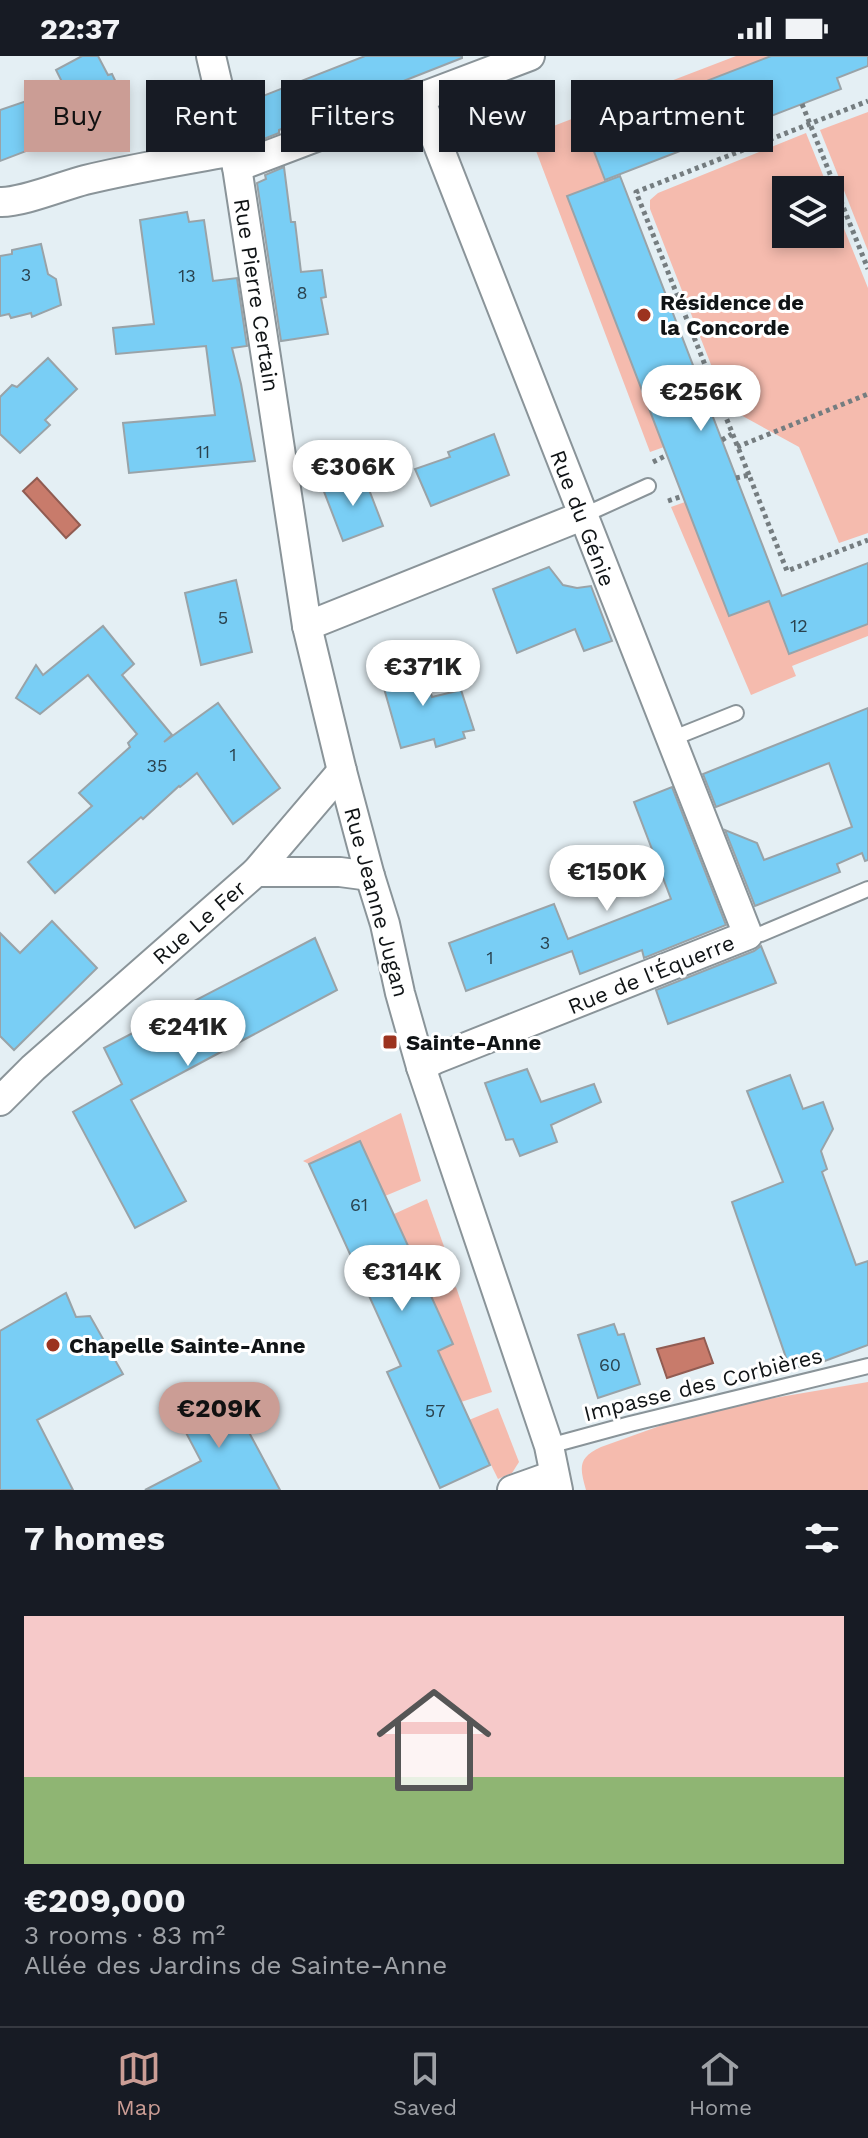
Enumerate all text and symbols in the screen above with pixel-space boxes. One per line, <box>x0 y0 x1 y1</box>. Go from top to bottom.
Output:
text: 22:37 <box>40 11 120 46</box>
chip: Buy <box>24 80 130 152</box>
chip: Rent <box>146 80 265 152</box>
chip: Filters <box>281 80 423 152</box>
chip: New <box>439 80 555 152</box>
chip: Apartment <box>571 80 773 152</box>
map controls <box>772 176 844 248</box>
button: layers <box>772 176 844 248</box>
street label: Rue Pierre Certain <box>229 197 284 393</box>
house number: 3 <box>21 264 31 285</box>
house number: 13 <box>178 265 196 286</box>
house number: 8 <box>296 282 308 303</box>
place label: Résidence de la Concorde <box>660 290 804 340</box>
marker: Résidence de la Concorde <box>635 306 653 324</box>
pin: €256K <box>645 365 757 433</box>
text: €256K <box>660 376 742 406</box>
pin: €306K <box>297 440 409 508</box>
house number: 11 <box>196 441 210 462</box>
street label: Rue du Génie <box>545 447 620 590</box>
text: €306K <box>311 451 395 481</box>
house number: 5 <box>218 607 228 628</box>
house number: 12 <box>790 615 808 636</box>
pin: €371K <box>367 640 479 708</box>
text: €371K <box>384 651 462 681</box>
house number: 1 <box>229 744 237 765</box>
house number: 35 <box>147 755 167 776</box>
street label: Rue Jeanne Jugan <box>339 804 414 1000</box>
pin: €150K <box>551 845 663 913</box>
text: €150K <box>567 856 647 886</box>
street label: Rue Le Fer <box>148 875 251 970</box>
street label: Rue de l'Équerre <box>564 930 738 1019</box>
house number: 3 <box>540 932 550 953</box>
house number: 1 <box>486 947 494 968</box>
pin: €241K <box>132 1000 244 1068</box>
text: €241K <box>149 1011 227 1041</box>
place label: Sainte-Anne <box>406 1030 541 1055</box>
marker: Sainte-Anne <box>381 1033 399 1051</box>
house number: 61 <box>350 1194 368 1215</box>
pin: €314K <box>346 1245 458 1313</box>
text: €314K <box>362 1256 442 1286</box>
place label: Chapelle Sainte-Anne <box>69 1333 306 1358</box>
marker: Chapelle Sainte-Anne <box>44 1336 62 1354</box>
street label: Impasse des Corbières <box>581 1343 825 1426</box>
house number: 60 <box>599 1354 621 1375</box>
pin: €209K <box>163 1382 275 1450</box>
text: €209K <box>177 1393 261 1423</box>
house number: 57 <box>425 1400 445 1421</box>
icon: filters <box>800 1516 844 1560</box>
text: 7 homes <box>24 1518 165 1558</box>
icon: home <box>362 1668 506 1812</box>
text: €209,000 <box>24 1880 186 1920</box>
text: 3 rooms · 83 m² <box>24 1920 225 1950</box>
text: Allée des Jardins de Sainte-Anne <box>24 1950 447 1980</box>
tab: Map <box>116 2047 161 2120</box>
tab: Saved <box>393 2047 457 2120</box>
tab: Home <box>689 2047 752 2120</box>

